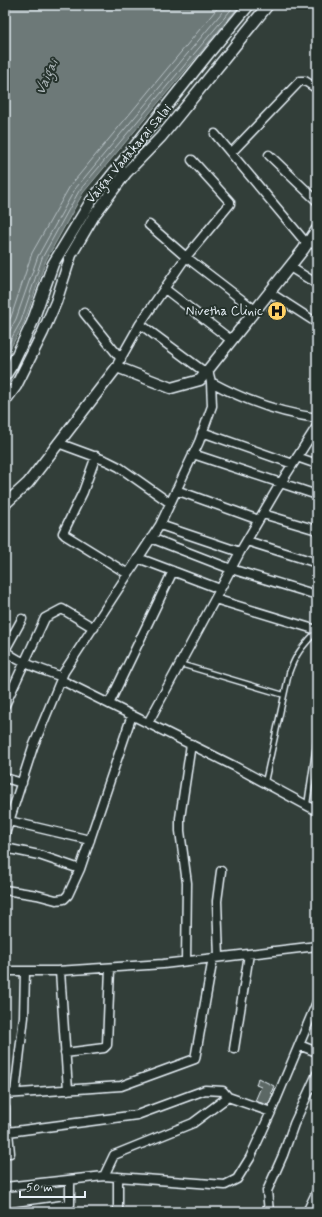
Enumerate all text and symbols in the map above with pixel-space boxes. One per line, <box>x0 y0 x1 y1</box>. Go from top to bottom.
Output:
water label: Vaigai <box>31 55 65 98</box>
street label: Vaigai Vadakarai Salai <box>82 101 177 208</box>
hospital icon: Nivetha Clinic <box>266 300 288 322</box>
place label: Nivetha Clinic <box>186 303 263 320</box>
scale bar <box>20 1173 85 1199</box>
text: 50 m <box>26 1180 53 1196</box>

